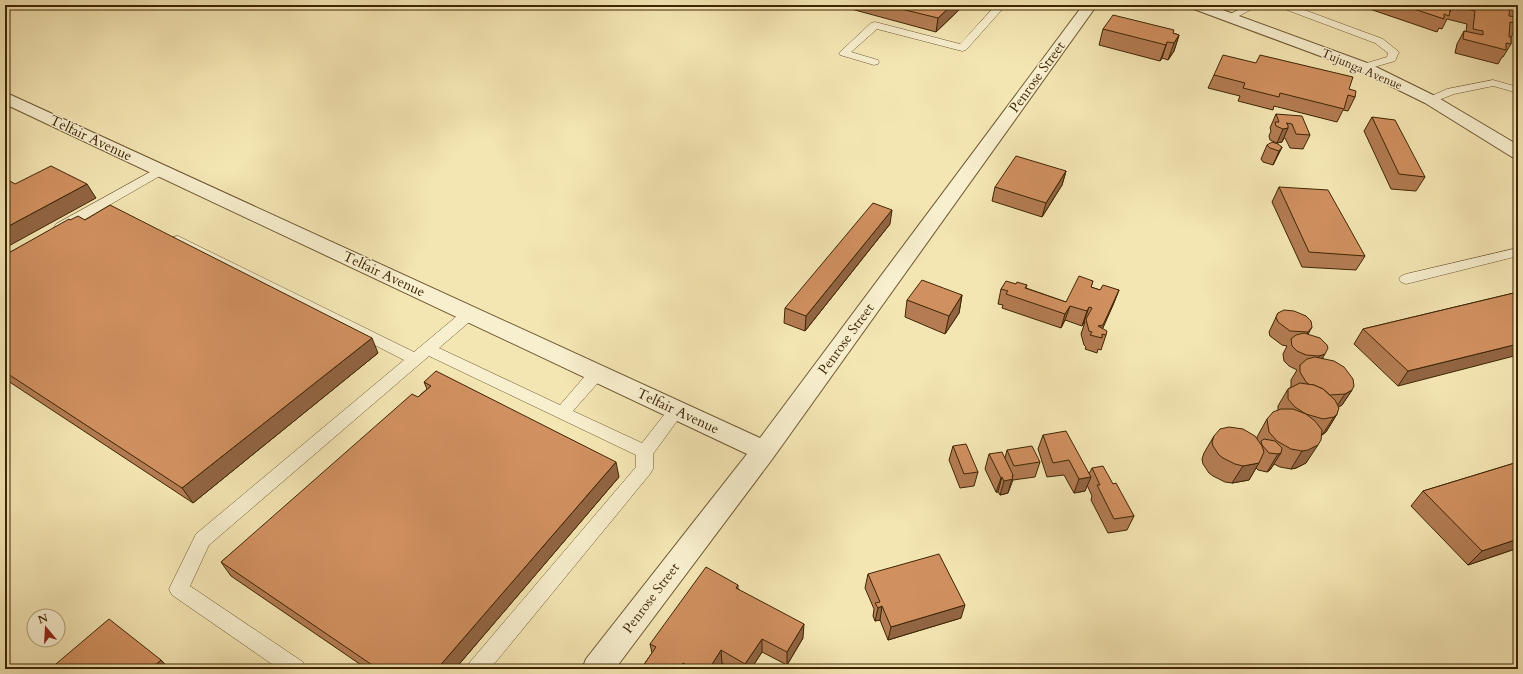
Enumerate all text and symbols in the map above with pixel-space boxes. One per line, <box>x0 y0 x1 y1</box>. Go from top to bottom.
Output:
street label: Penrose Street <box>1005 37 1070 116</box>
street label: Tujunga Avenue <box>1319 45 1405 93</box>
street label: Telfair Avenue <box>47 111 135 165</box>
street label: Telfair Avenue <box>340 247 428 301</box>
street label: Penrose Street <box>814 299 879 378</box>
street label: Telfair Avenue <box>634 384 722 438</box>
street label: Penrose Street <box>618 558 684 637</box>
north arrow <box>26 608 66 648</box>
text: N <box>36 610 50 628</box>

